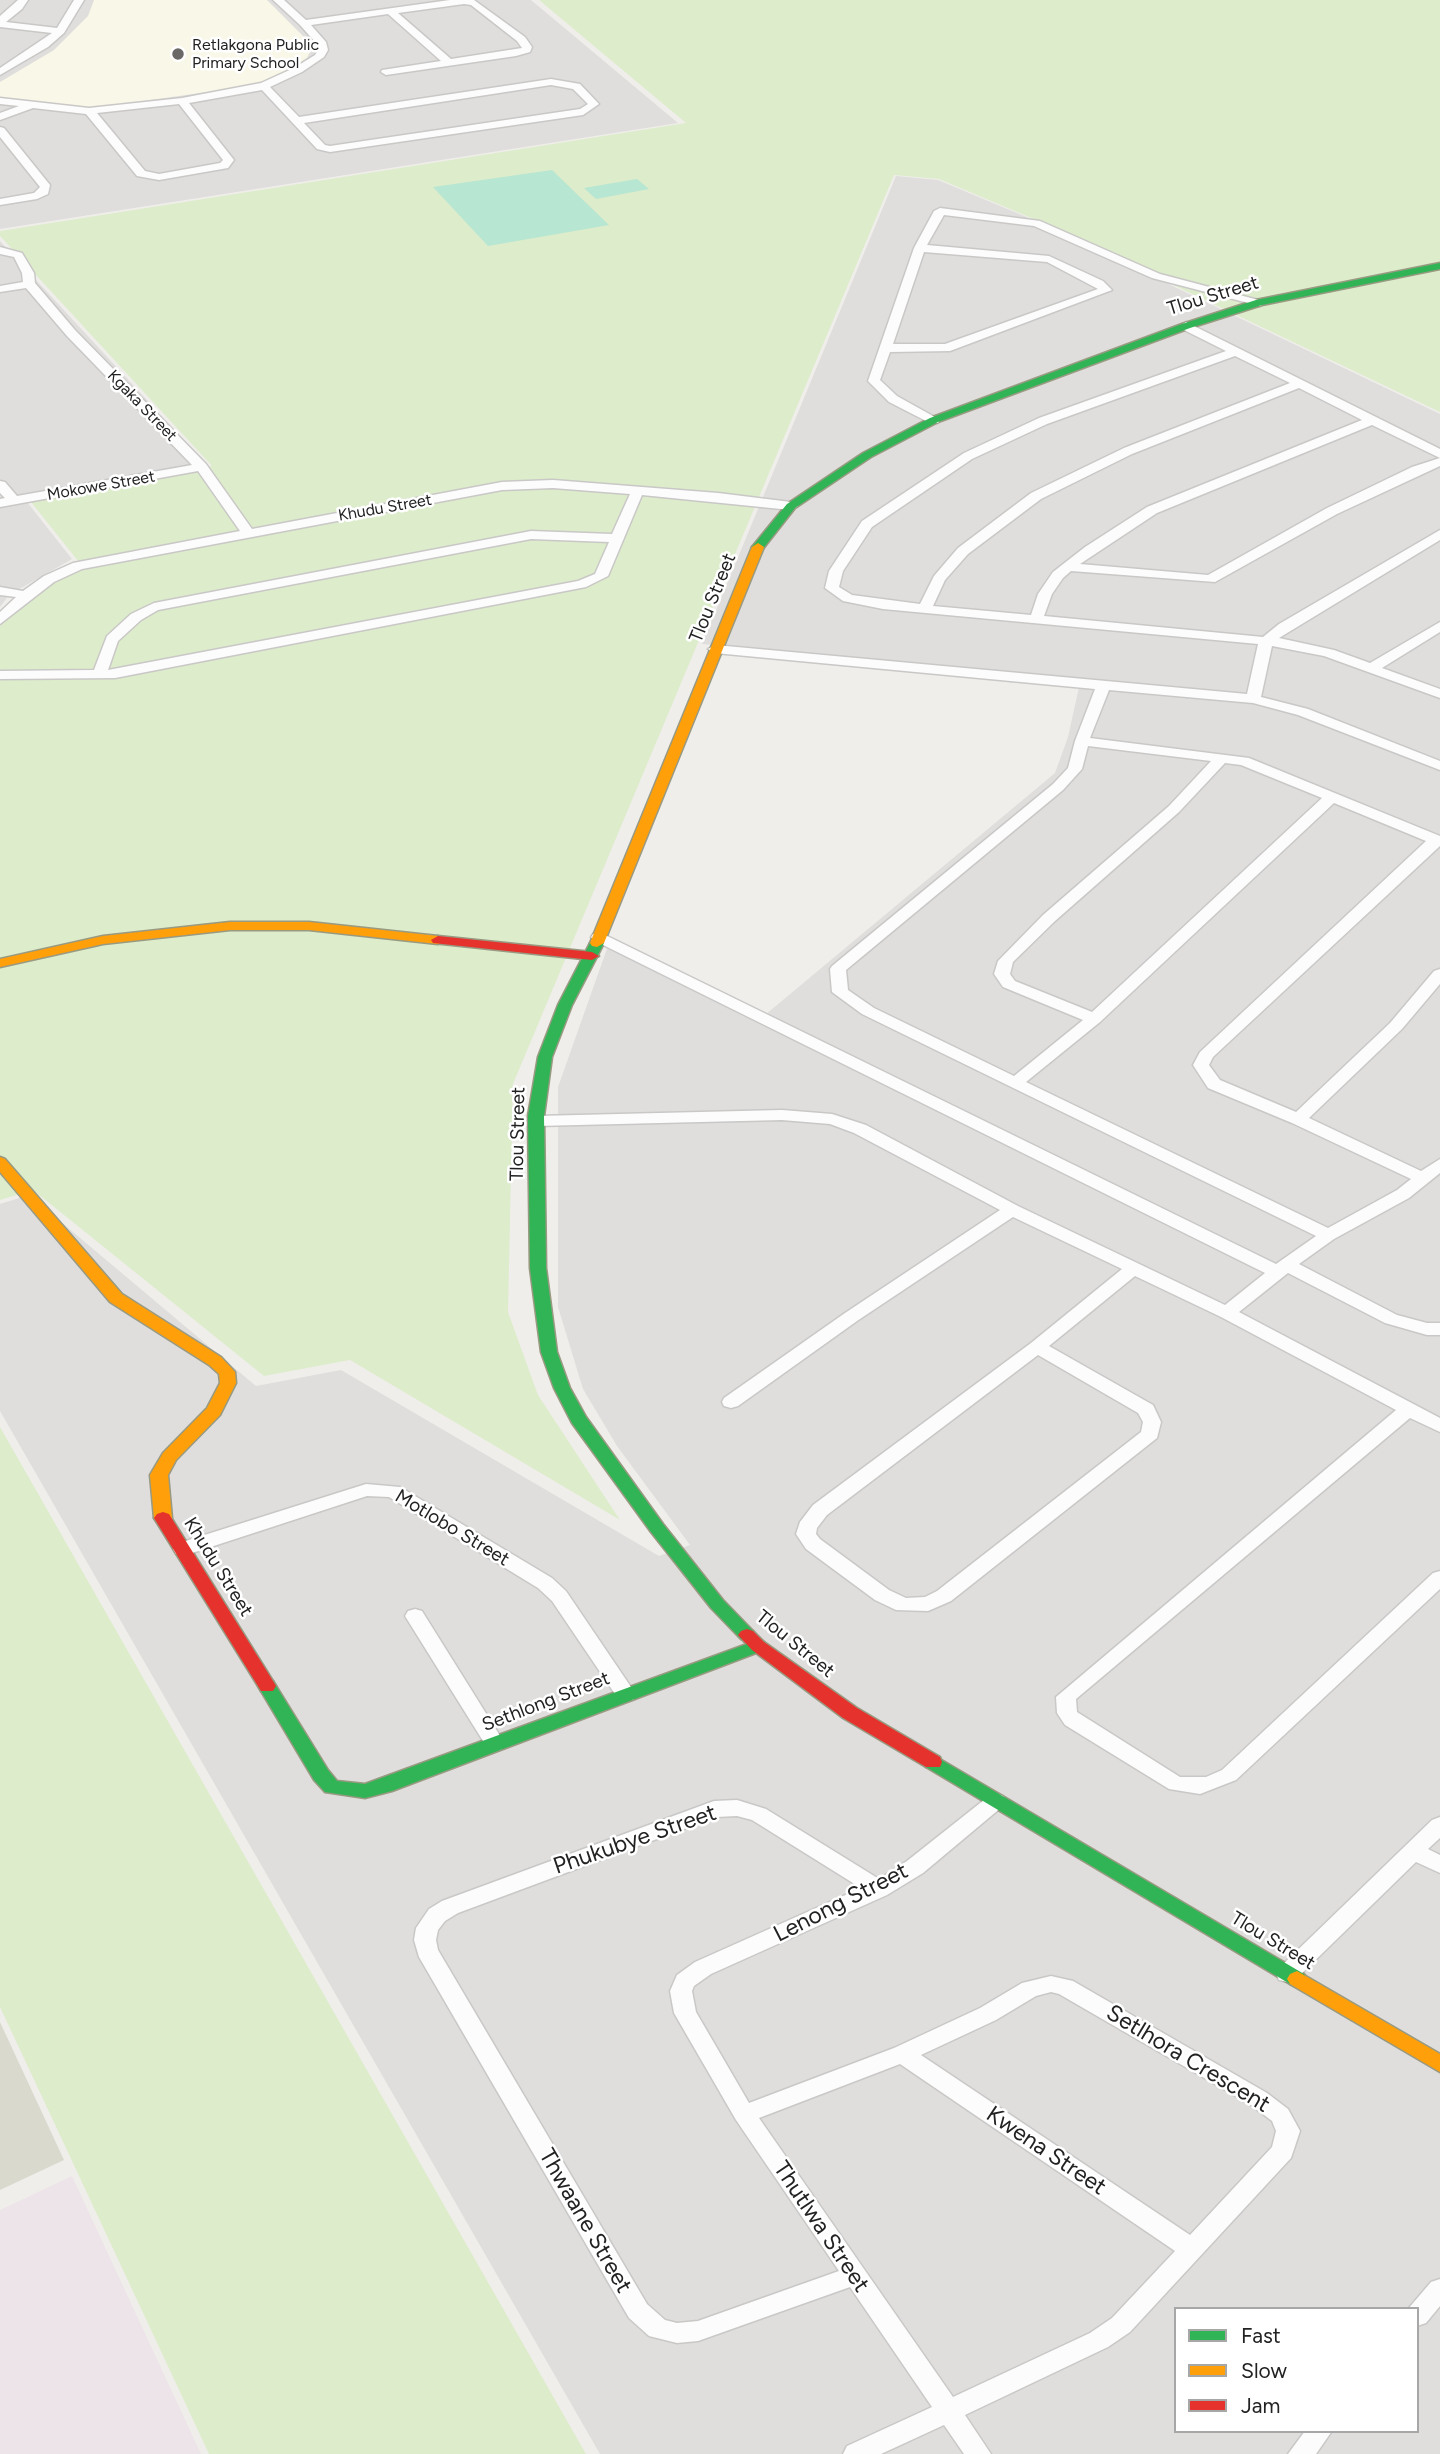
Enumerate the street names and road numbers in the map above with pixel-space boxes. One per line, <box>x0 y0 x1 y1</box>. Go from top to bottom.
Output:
street label: Tlou Street <box>1165 271 1261 321</box>
street label: Kgaka Street <box>103 366 181 446</box>
street label: Mokowe Street <box>46 467 156 505</box>
street label: Khudu Street <box>337 490 433 526</box>
street label: Tlou Street <box>685 550 741 646</box>
street label: Tlou Street <box>506 1087 530 1181</box>
street label: Motlobo Street <box>391 1485 513 1571</box>
street label: Khudu Street <box>179 1513 257 1621</box>
street label: Tlou Street <box>751 1606 839 1682</box>
street label: Sethlong Street <box>479 1667 613 1737</box>
street label: Phukubye Street <box>550 1799 720 1881</box>
street label: Lenong Street <box>769 1857 913 1949</box>
street label: Tlou Street <box>1227 1907 1319 1975</box>
street label: Setlhora Crescent <box>1101 1999 1275 2119</box>
street label: Kwena Street <box>981 2101 1111 2201</box>
street label: Thwaane Street <box>533 2144 637 2298</box>
street label: Thutlwa Street <box>767 2156 875 2298</box>

